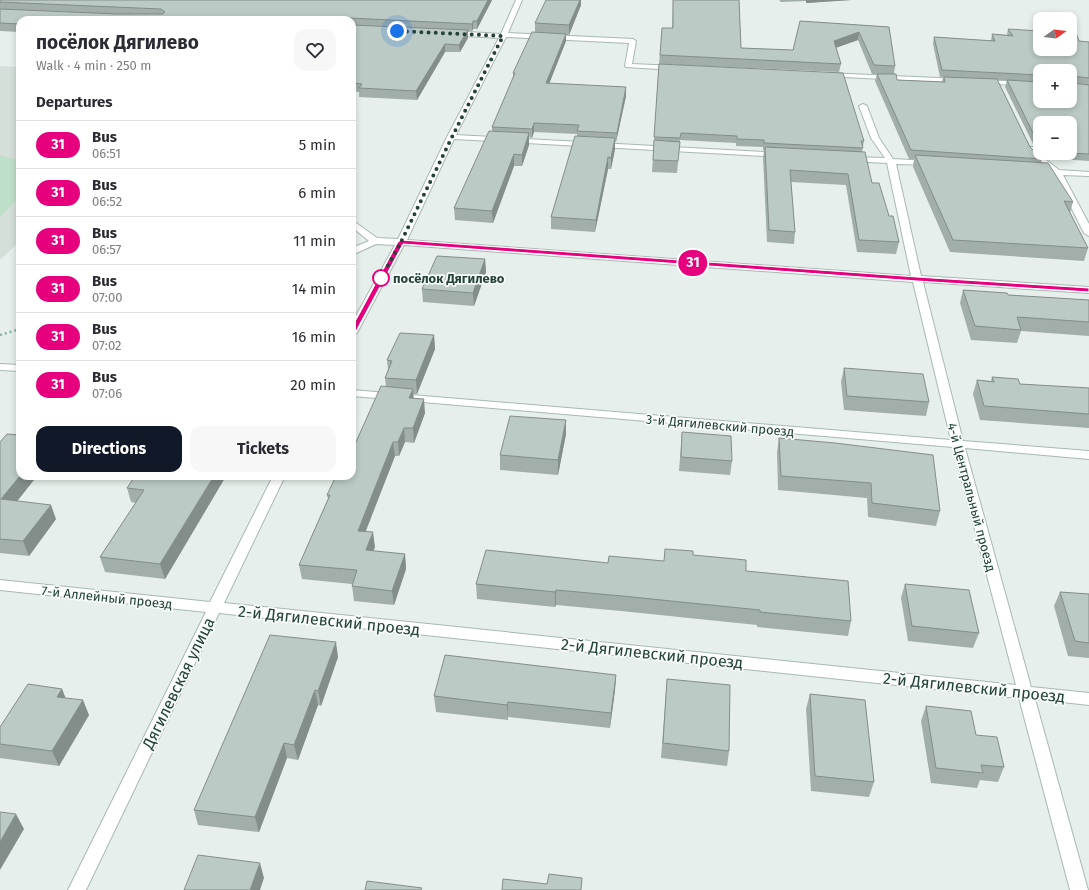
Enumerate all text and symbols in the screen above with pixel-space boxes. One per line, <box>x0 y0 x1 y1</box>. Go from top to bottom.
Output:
north arrow <box>1033 12 1077 56</box>
map controls <box>1033 12 1077 160</box>
your location <box>387 21 407 41</box>
button: heart <box>294 29 336 71</box>
text: посёлок Дягилево <box>36 31 199 54</box>
text: Walk · 4 min · 250 m <box>36 58 151 73</box>
button: + <box>1033 64 1077 108</box>
text: Departures <box>36 93 113 111</box>
button: − <box>1033 116 1077 160</box>
text: Bus <box>92 128 117 146</box>
text: 31 <box>51 136 65 153</box>
text: 5 min <box>299 136 336 154</box>
text: 06:51 <box>92 146 121 161</box>
text: Bus <box>92 176 117 194</box>
text: 31 <box>51 184 65 201</box>
text: 6 min <box>298 184 336 202</box>
text: 06:52 <box>92 194 122 209</box>
text: Bus <box>92 224 117 242</box>
text: 31 <box>51 232 65 249</box>
text: 11 min <box>293 232 336 250</box>
text: 06:57 <box>92 242 121 257</box>
line badge: 31 <box>675 250 711 276</box>
text: 31 <box>686 254 700 271</box>
marker: посёлок Дягилево <box>372 269 390 287</box>
place label: посёлок Дягилево <box>393 271 505 286</box>
text: Bus <box>92 272 117 290</box>
text: 31 <box>51 280 65 297</box>
text: 14 min <box>292 280 336 298</box>
text: 07:00 <box>92 290 122 305</box>
text: Bus <box>92 320 117 338</box>
text: 31 <box>51 328 65 345</box>
text: 16 min <box>292 328 336 346</box>
text: 07:02 <box>92 338 121 353</box>
text: Bus <box>92 368 117 386</box>
text: 31 <box>51 376 65 393</box>
text: 20 min <box>290 376 336 394</box>
text: 07:06 <box>92 386 122 401</box>
street label: 3-й Дягилевский проезд <box>645 412 795 439</box>
street label: 4-й Центральный проезд <box>944 421 999 573</box>
button: Directions <box>36 426 182 472</box>
button: Tickets <box>190 426 336 472</box>
street label: 7-й Аллейный проезд <box>41 583 173 612</box>
street label: 2-й Дягилевский проезд <box>237 601 421 640</box>
street label: Дягилевская улица <box>138 614 219 753</box>
street label: 2-й Дягилевский проезд <box>560 634 744 673</box>
street label: 2-й Дягилевский проезд <box>882 668 1066 707</box>

